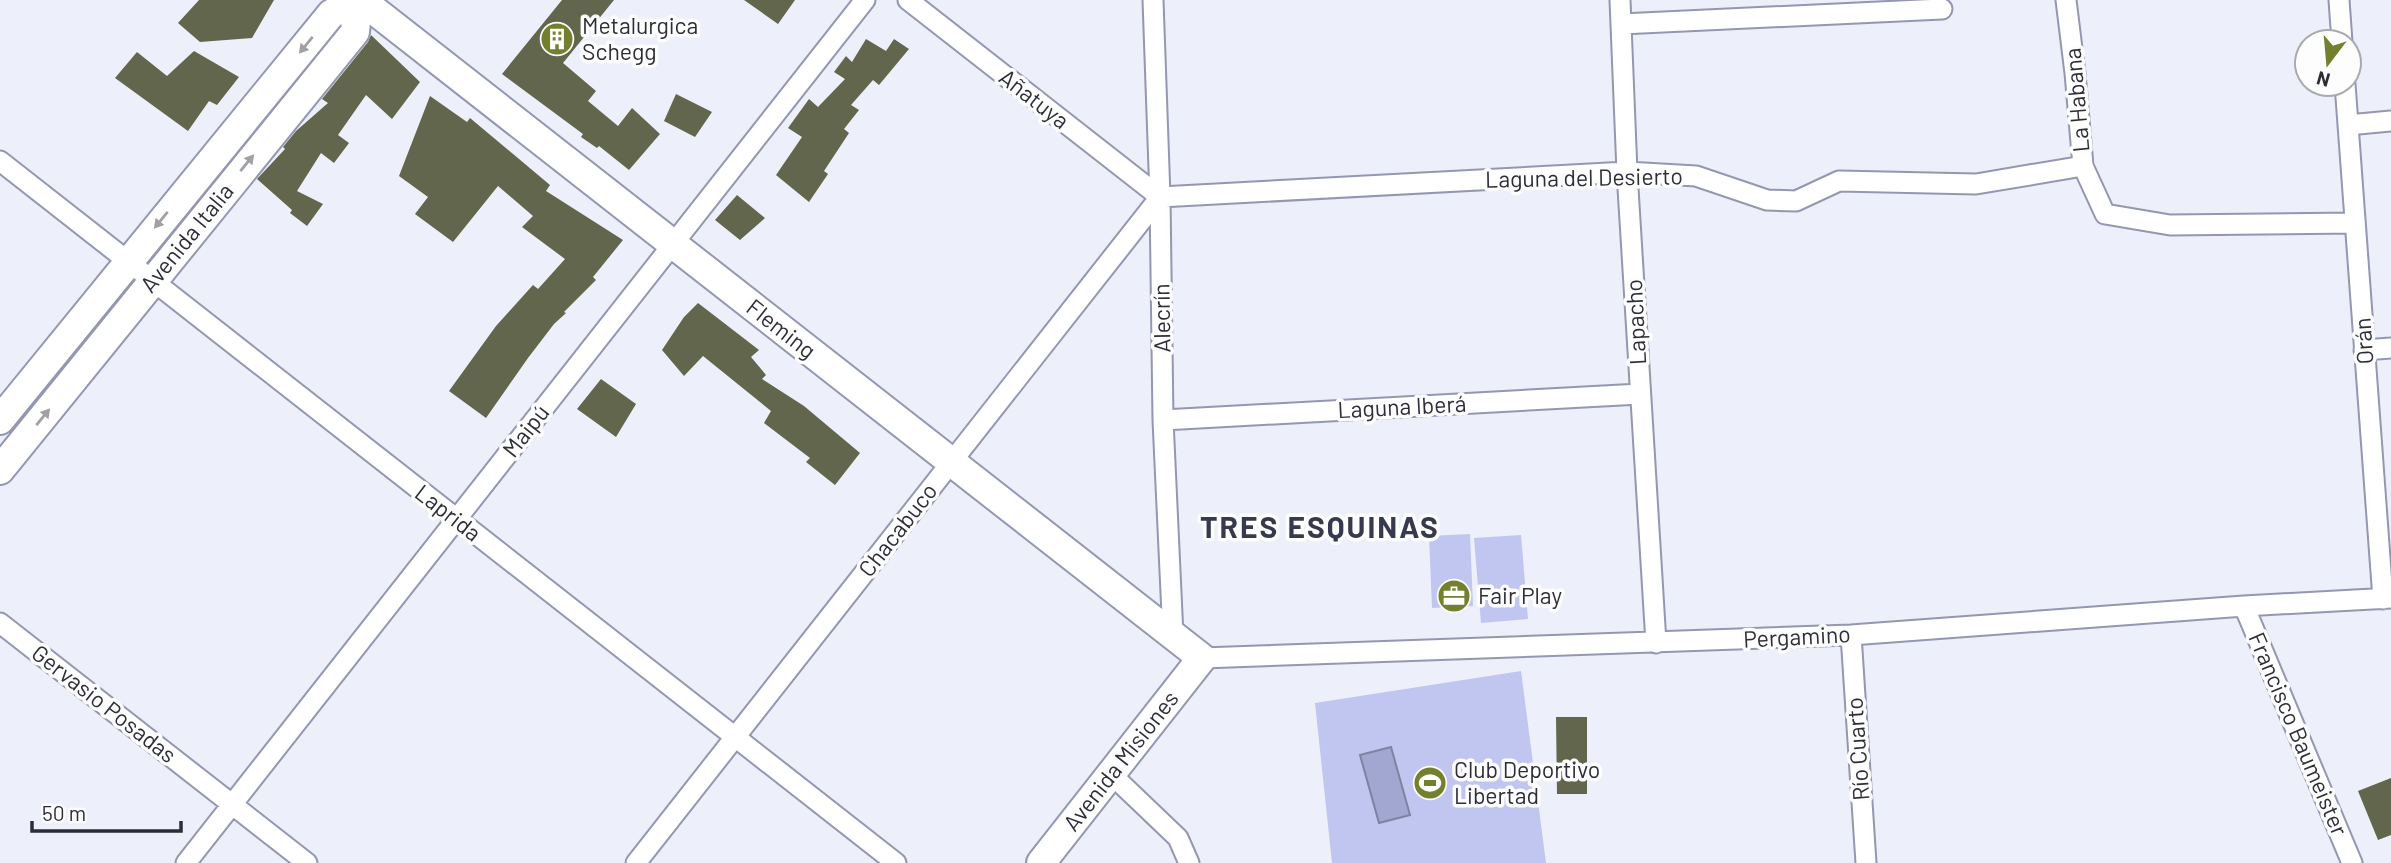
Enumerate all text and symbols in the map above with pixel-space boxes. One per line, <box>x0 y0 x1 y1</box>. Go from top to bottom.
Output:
place label: Metalurgica Schegg <box>582 11 698 65</box>
building icon: Metalurgica Schegg <box>538 20 576 58</box>
north arrow <box>2293 28 2363 98</box>
one-way arrow <box>299 36 314 53</box>
street label: La Habana <box>2057 47 2095 153</box>
street label: Añatuya <box>994 62 1075 134</box>
text: N <box>2314 67 2332 93</box>
one-way arrow <box>239 155 254 172</box>
street label: Laguna del Desierto <box>1485 161 1683 193</box>
street label: Avenida Italia <box>134 177 239 298</box>
one-way arrow <box>154 212 169 229</box>
street label: Lapacho <box>1619 278 1651 366</box>
street label: Alecrín <box>1146 283 1176 353</box>
street label: Fleming <box>741 292 822 364</box>
street label: Orán <box>2347 317 2379 365</box>
street label: Laguna Iberá <box>1337 389 1467 423</box>
street label: Maipú <box>496 398 554 462</box>
one-way arrow <box>35 408 50 426</box>
street label: Chacabuco <box>852 477 942 582</box>
street label: Laprida <box>410 478 487 547</box>
district label: TRES ESQUINAS <box>1200 508 1440 544</box>
office icon: Fair Play <box>1435 577 1473 615</box>
place label: Fair Play <box>1478 581 1562 609</box>
street label: Pergamino <box>1743 619 1851 653</box>
street label: Francisco Baumeister <box>2243 628 2355 840</box>
street label: Gervasio Posadas <box>27 638 182 768</box>
street label: Avenida Misiones <box>1057 685 1184 836</box>
street label: Río Cuarto <box>1839 697 1875 802</box>
place label: Club Deportivo Libertad <box>1454 755 1600 809</box>
sports icon: Club Deportivo Libertad <box>1411 764 1449 802</box>
scale bar <box>32 790 180 834</box>
text: 50 m <box>42 800 86 825</box>

